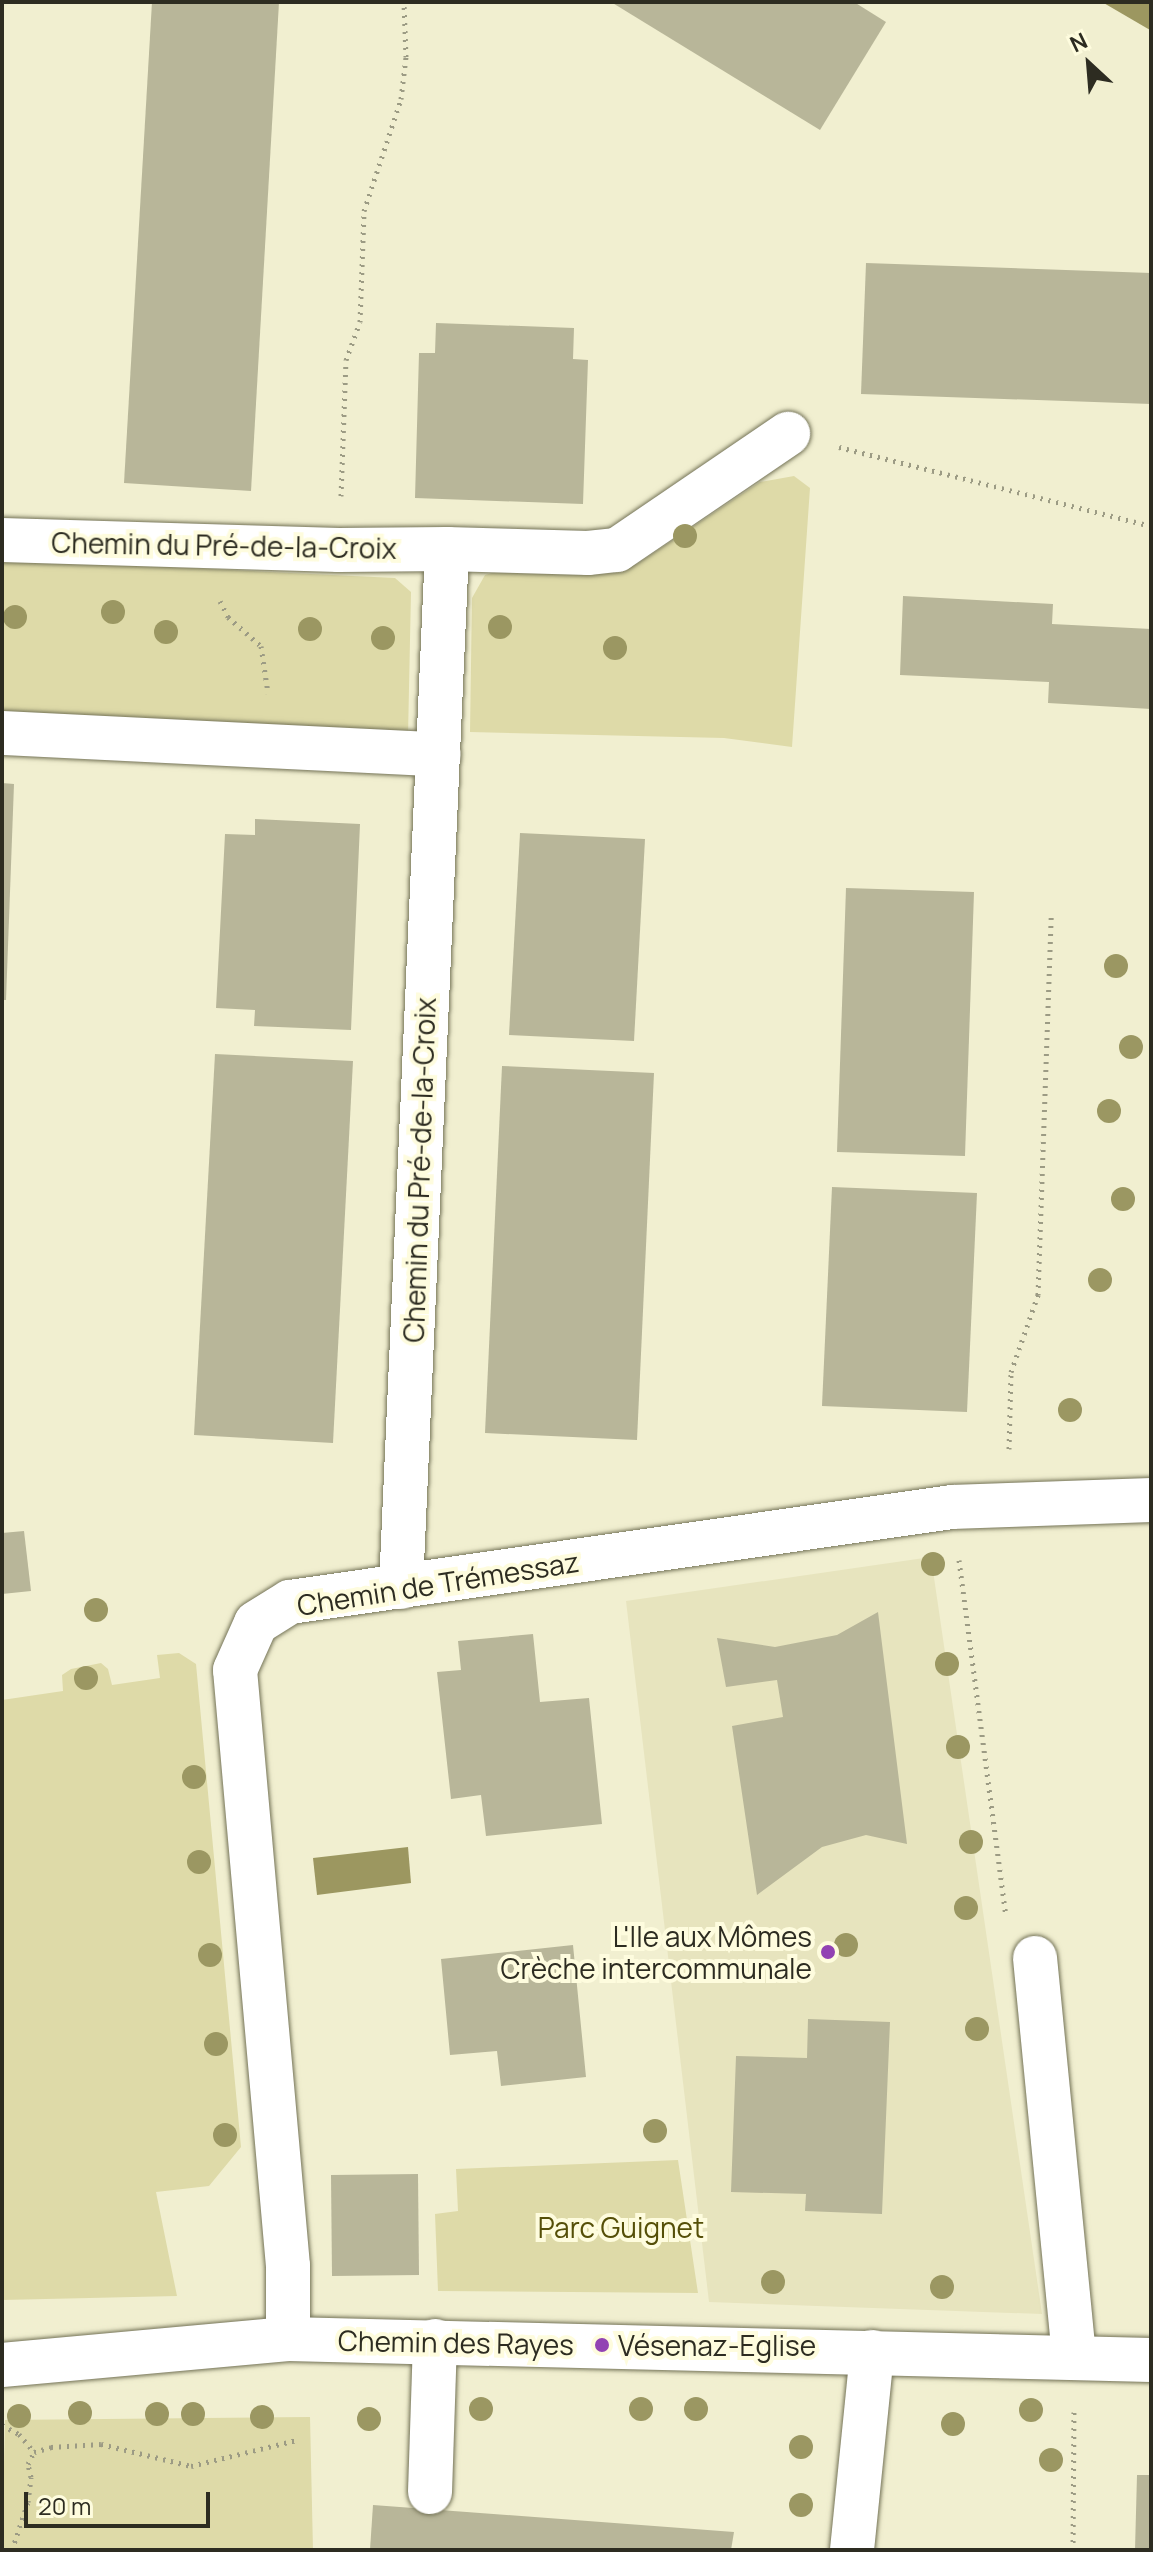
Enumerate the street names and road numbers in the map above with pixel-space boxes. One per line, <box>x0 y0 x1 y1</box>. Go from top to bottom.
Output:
street label: Chemin du Pré-de-la-Croix <box>51 525 397 565</box>
street label: Chemin du Pré-de-la-Croix <box>396 997 442 1343</box>
street label: Chemin de Trémessaz <box>295 1544 581 1622</box>
street label: Chemin des Rayes <box>338 2323 574 2361</box>

